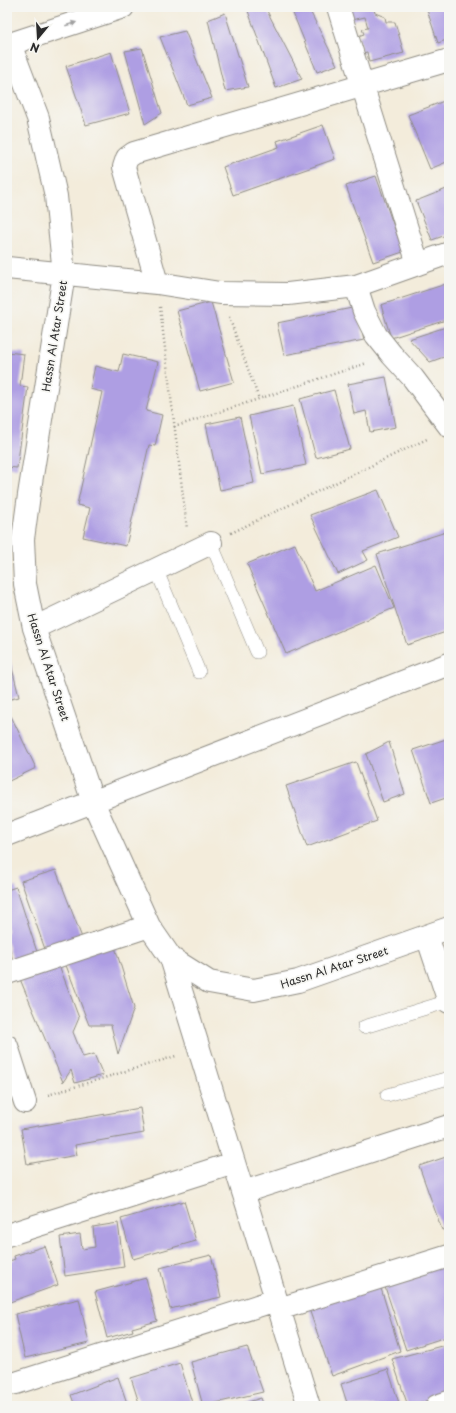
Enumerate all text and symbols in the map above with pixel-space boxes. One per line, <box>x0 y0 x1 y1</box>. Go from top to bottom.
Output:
north arrow <box>18 18 58 58</box>
one-way arrow <box>65 21 77 27</box>
text: N <box>28 38 42 57</box>
street label: Hassn Al Atar Street <box>37 279 71 393</box>
street label: Hassn Al Atar Street <box>24 611 74 723</box>
street label: Hassn Al Atar Street <box>278 942 390 992</box>

